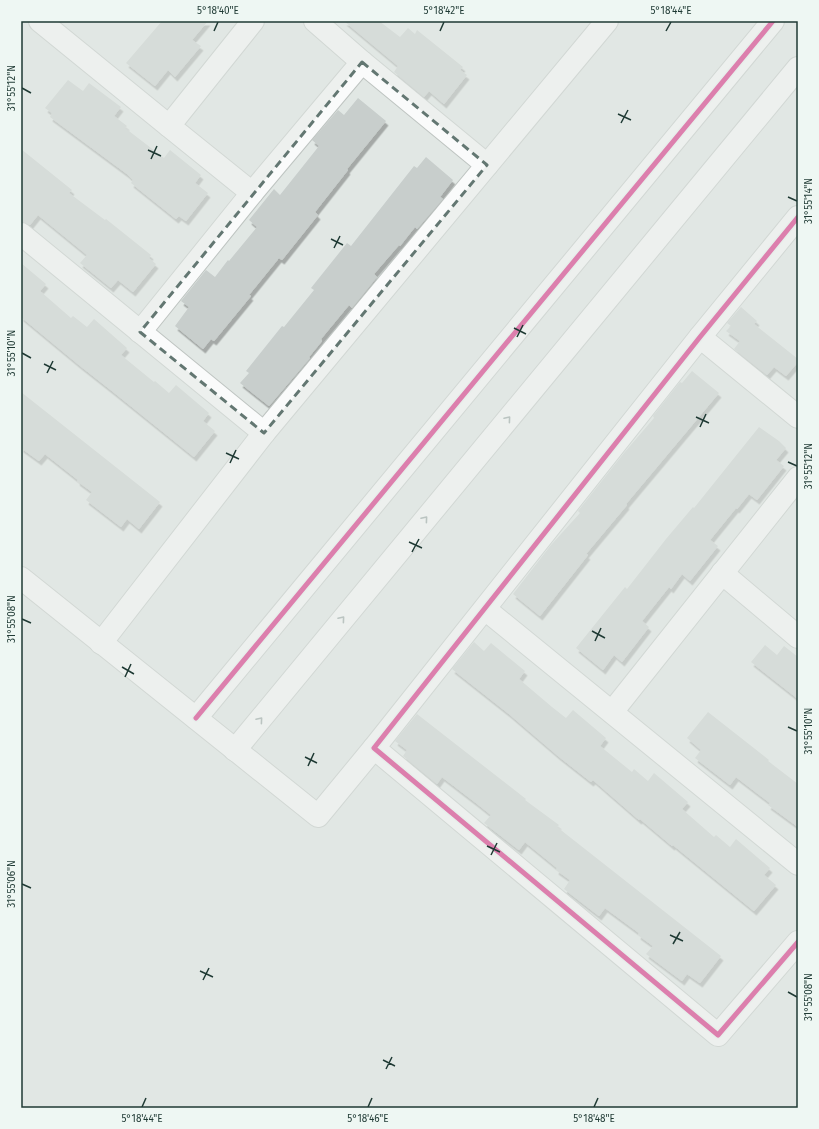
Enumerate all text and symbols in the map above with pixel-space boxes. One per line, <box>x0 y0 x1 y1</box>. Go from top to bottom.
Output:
text: 5°18'40"E <box>197 5 239 17</box>
text: 5°18'42"E <box>423 5 465 17</box>
text: 5°18'44"E <box>650 5 692 17</box>
text: 31°55'12"N <box>6 65 18 111</box>
text: 31°55'14"N <box>803 178 815 224</box>
text: 31°55'10"N <box>6 330 18 376</box>
one-way arrow <box>503 416 510 424</box>
text: 31°55'12"N <box>803 443 815 489</box>
one-way arrow <box>421 517 428 524</box>
text: 31°55'08"N <box>6 595 18 643</box>
one-way arrow <box>338 617 345 624</box>
text: 31°55'10"N <box>803 708 815 754</box>
one-way arrow <box>255 717 262 724</box>
text: 31°55'06"N <box>6 860 18 908</box>
text: 31°55'08"N <box>803 973 815 1021</box>
text: 5°18'44"E <box>121 1113 163 1125</box>
text: 5°18'46"E <box>347 1113 389 1125</box>
text: 5°18'48"E <box>573 1113 615 1125</box>

